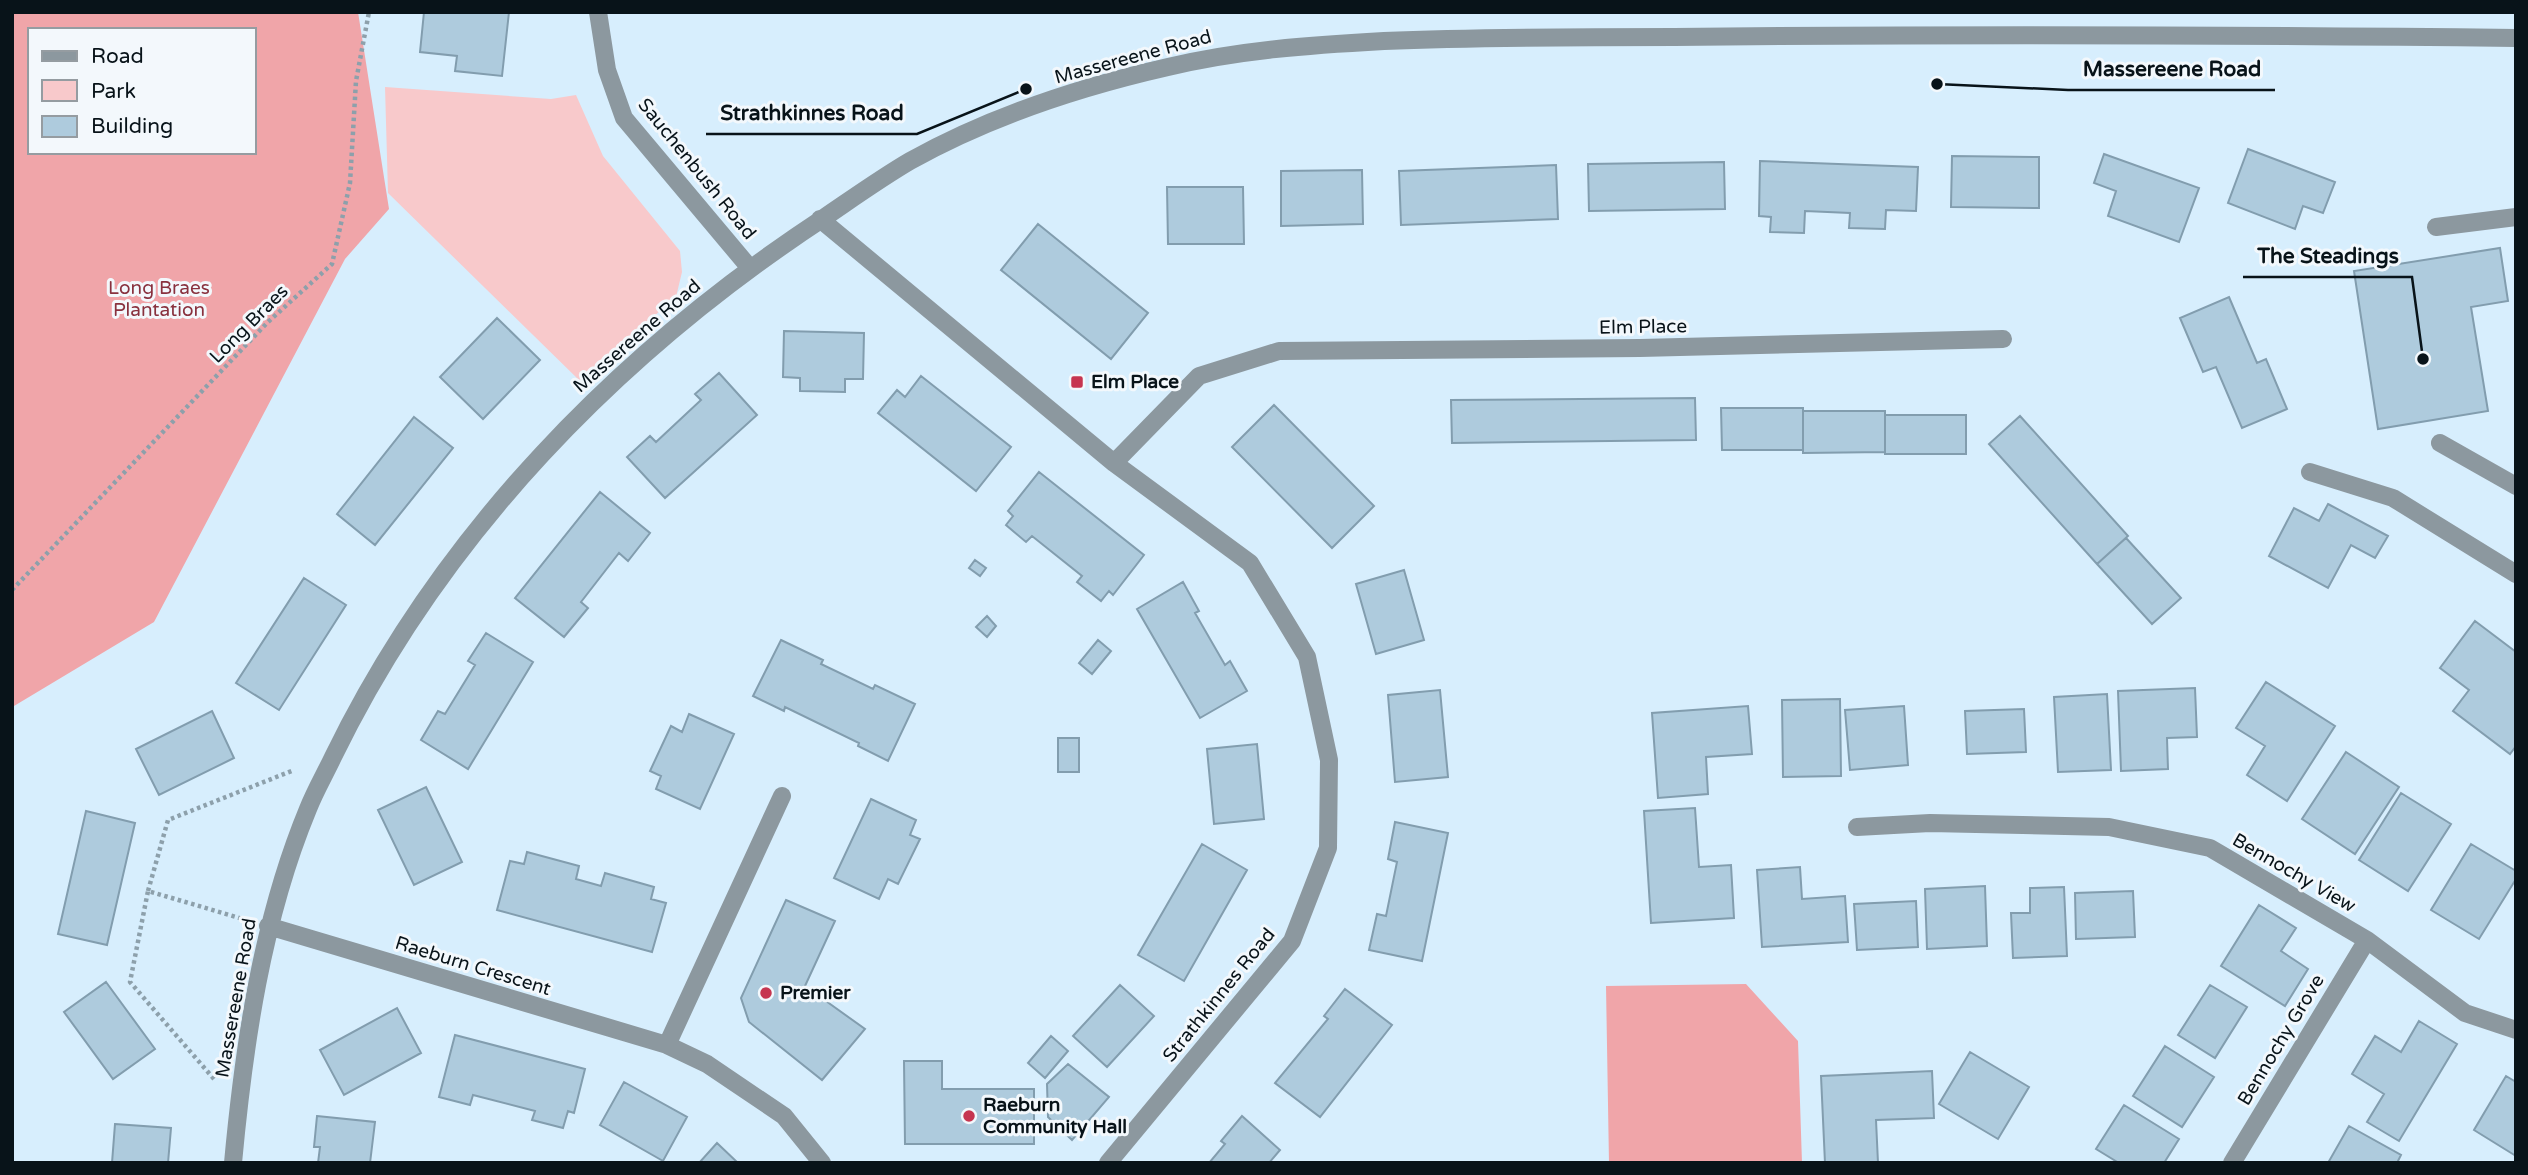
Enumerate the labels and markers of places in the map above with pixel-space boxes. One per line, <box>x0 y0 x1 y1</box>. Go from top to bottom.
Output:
callout: Massereene Road <box>2068 48 2275 90</box>
callout: Strathkinnes Road <box>706 92 917 134</box>
callout: The Steadings <box>2243 235 2412 277</box>
place label: Elm Place <box>1091 371 1179 393</box>
marker: Elm Place <box>1069 374 1085 390</box>
place label: Premier <box>780 982 851 1004</box>
marker: Premier <box>758 985 774 1001</box>
place label: Raeburn Community Hall <box>983 1094 1127 1139</box>
marker: Raeburn Community Hall <box>961 1108 977 1124</box>

